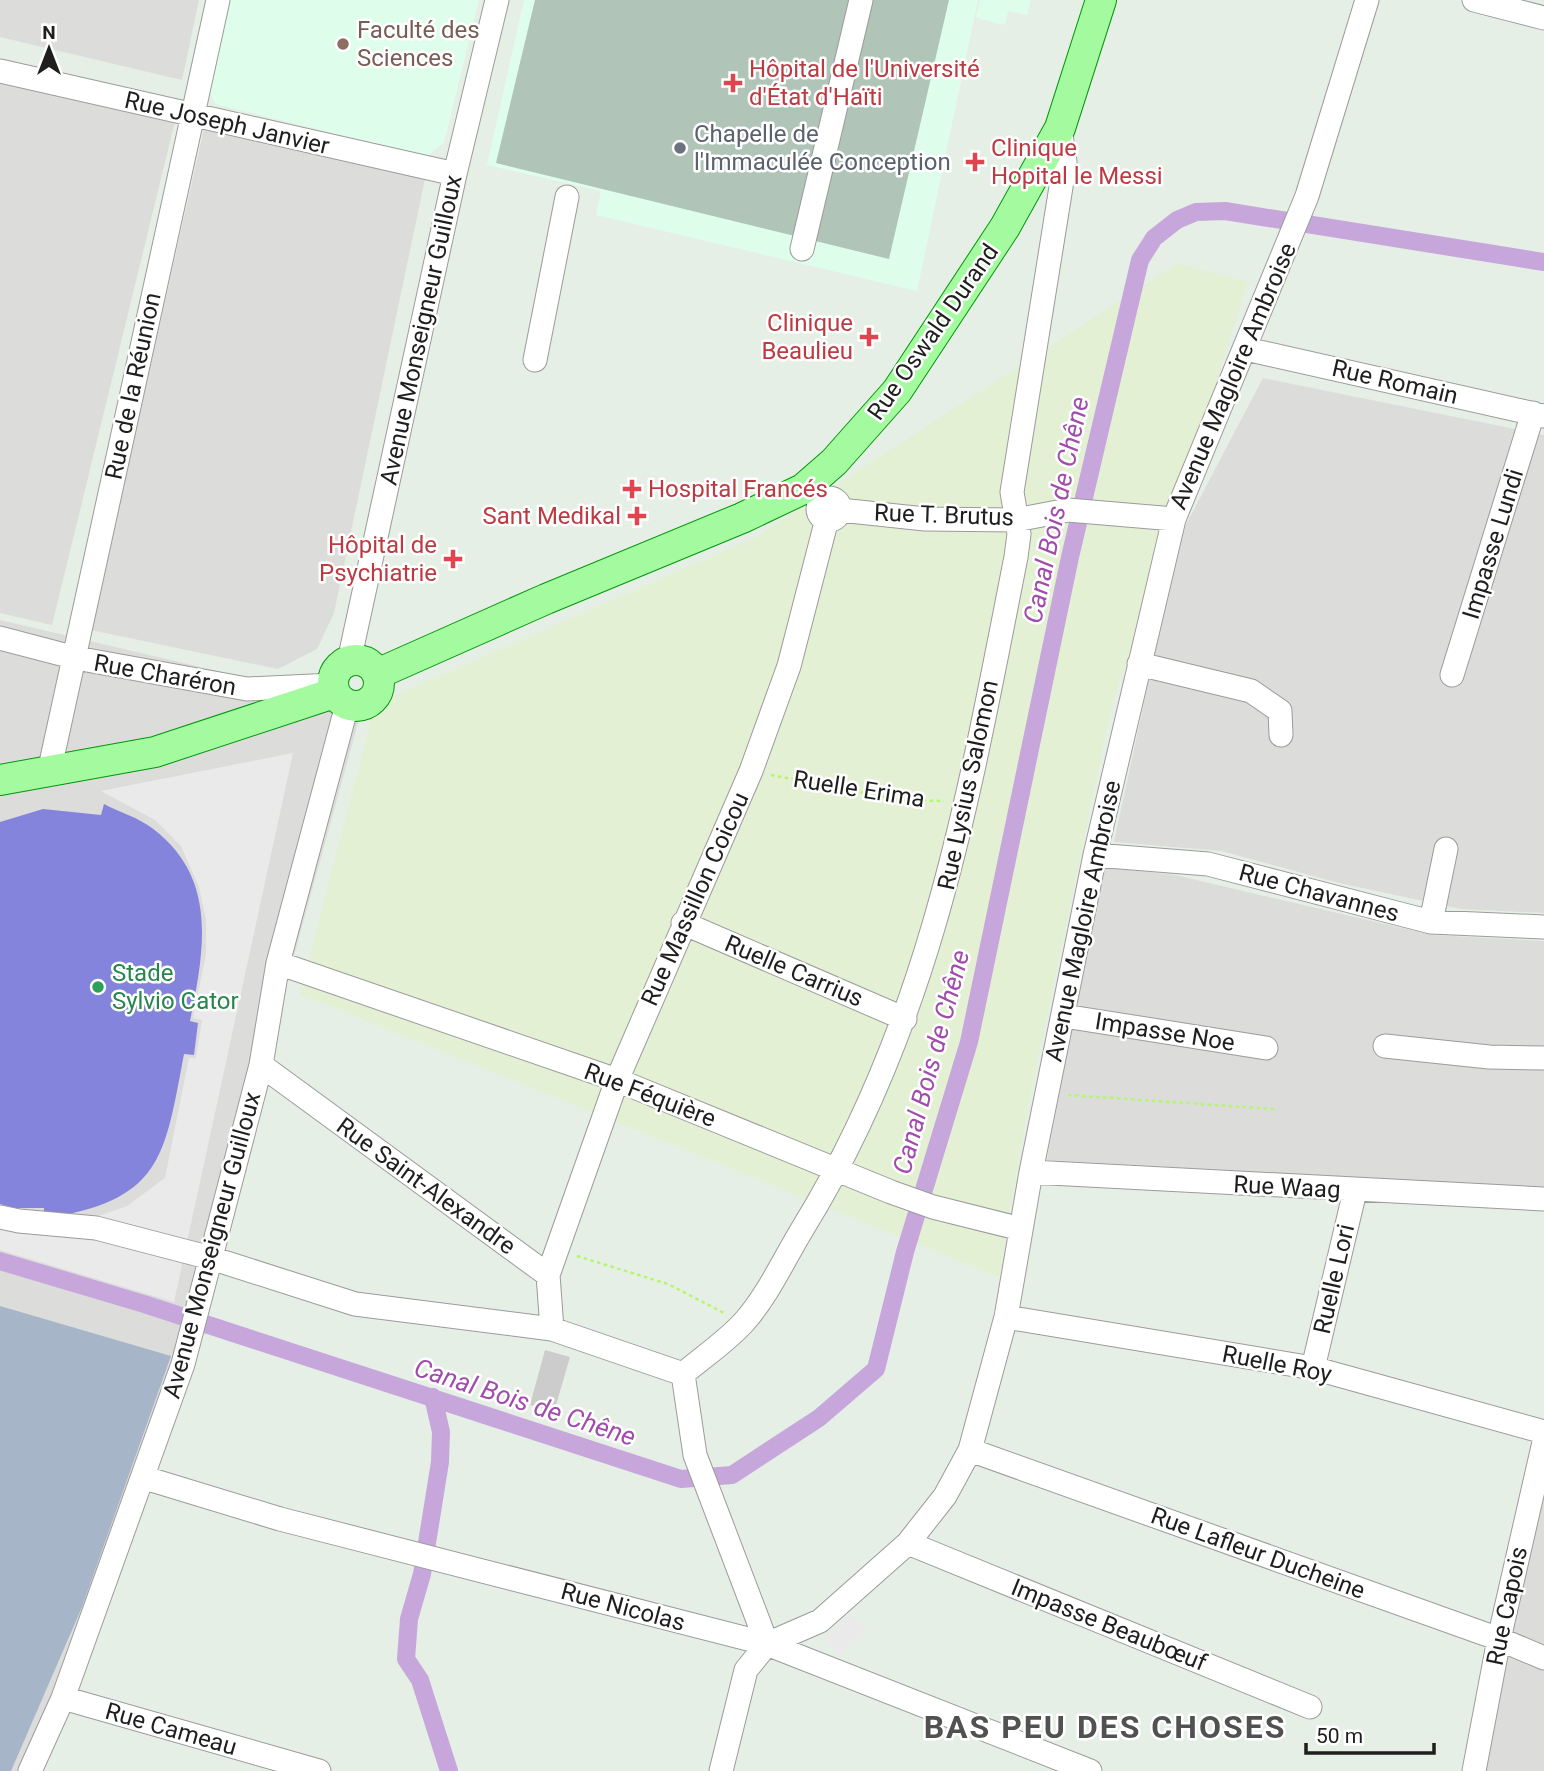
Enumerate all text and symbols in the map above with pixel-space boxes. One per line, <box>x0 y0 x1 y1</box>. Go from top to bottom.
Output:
north arrow <box>14 14 84 84</box>
place label: Faculté des Sciences <box>357 16 480 72</box>
text: N <box>42 21 56 44</box>
marker: Faculté des Sciences <box>335 36 351 52</box>
place label: Hôpital de l'Université d'État d'Haïti <box>749 55 980 111</box>
marker: Hôpital de l'Université d'État d'Haïti <box>723 73 743 93</box>
street label: Rue Joseph Janvier <box>122 86 332 160</box>
place label: Chapelle de l'Immaculée Conception <box>694 120 951 176</box>
place label: Clinique Hopital le Messi <box>991 134 1163 190</box>
marker: Chapelle de l'Immaculée Conception <box>672 140 688 156</box>
marker: Clinique Hopital le Messi <box>965 152 985 172</box>
street label: Avenue Monseigneur Guilloux <box>374 172 468 487</box>
street label: Rue Oswald Durand <box>862 239 1004 425</box>
street label: Avenue Magloire Ambroise <box>1164 239 1302 513</box>
street label: Rue de la Réunion <box>99 290 167 482</box>
place label: Clinique Beaulieu <box>761 309 853 365</box>
marker: Clinique Beaulieu <box>859 327 879 347</box>
street label: Rue Romain <box>1329 354 1461 410</box>
water label: Canal Bois de Chêne <box>1017 394 1095 626</box>
street label: Impasse Lundi <box>1457 465 1529 623</box>
place label: Hospital Francés <box>648 475 828 503</box>
marker: Hospital Francés <box>622 479 642 499</box>
street label: Rue T. Brutus <box>874 499 1014 531</box>
place label: Sant Medikal <box>483 502 621 530</box>
marker: Sant Medikal <box>627 506 647 526</box>
place label: Hôpital de Psychiatrie <box>319 531 437 587</box>
marker: Hôpital de Psychiatrie <box>443 549 463 569</box>
street label: Rue Charéron <box>92 649 238 701</box>
street label: Rue Lysius Salomon <box>932 677 1004 893</box>
street label: Ruelle Erima <box>791 765 927 813</box>
street label: Avenue Magloire Ambroise <box>1040 778 1126 1064</box>
street label: Rue Massillon Coicou <box>635 788 755 1010</box>
street label: Rue Chavannes <box>1236 858 1402 928</box>
street label: Ruelle Carrius <box>721 929 867 1013</box>
water label: Canal Bois de Chêne <box>887 947 975 1177</box>
place label: Stade Sylvio Cator <box>112 959 239 1015</box>
marker: Stade Sylvio Cator <box>90 979 106 995</box>
street label: Impasse Noe <box>1093 1007 1237 1057</box>
street label: Rue Féquière <box>580 1057 720 1133</box>
street label: Avenue Monseigneur Guilloux <box>158 1089 266 1401</box>
street label: Rue Saint-Alexandre <box>331 1112 521 1260</box>
street label: Rue Waag <box>1233 1170 1341 1204</box>
street label: Ruelle Lori <box>1308 1221 1360 1337</box>
street label: Ruelle Roy <box>1220 1340 1335 1388</box>
water label: Canal Bois de Chêne <box>411 1352 639 1452</box>
street label: Rue Lafleur Ducheine <box>1147 1501 1369 1605</box>
street label: Rue Capois <box>1481 1544 1533 1668</box>
street label: Impasse Beaubœuf <box>1007 1573 1211 1677</box>
street label: Rue Nicolas <box>558 1577 688 1637</box>
street label: Rue Cameau <box>102 1697 240 1761</box>
district label: BAS PEU DES CHOSES <box>924 1708 1286 1746</box>
scale bar <box>1306 1712 1434 1756</box>
text: 50 m <box>1316 1724 1363 1748</box>

